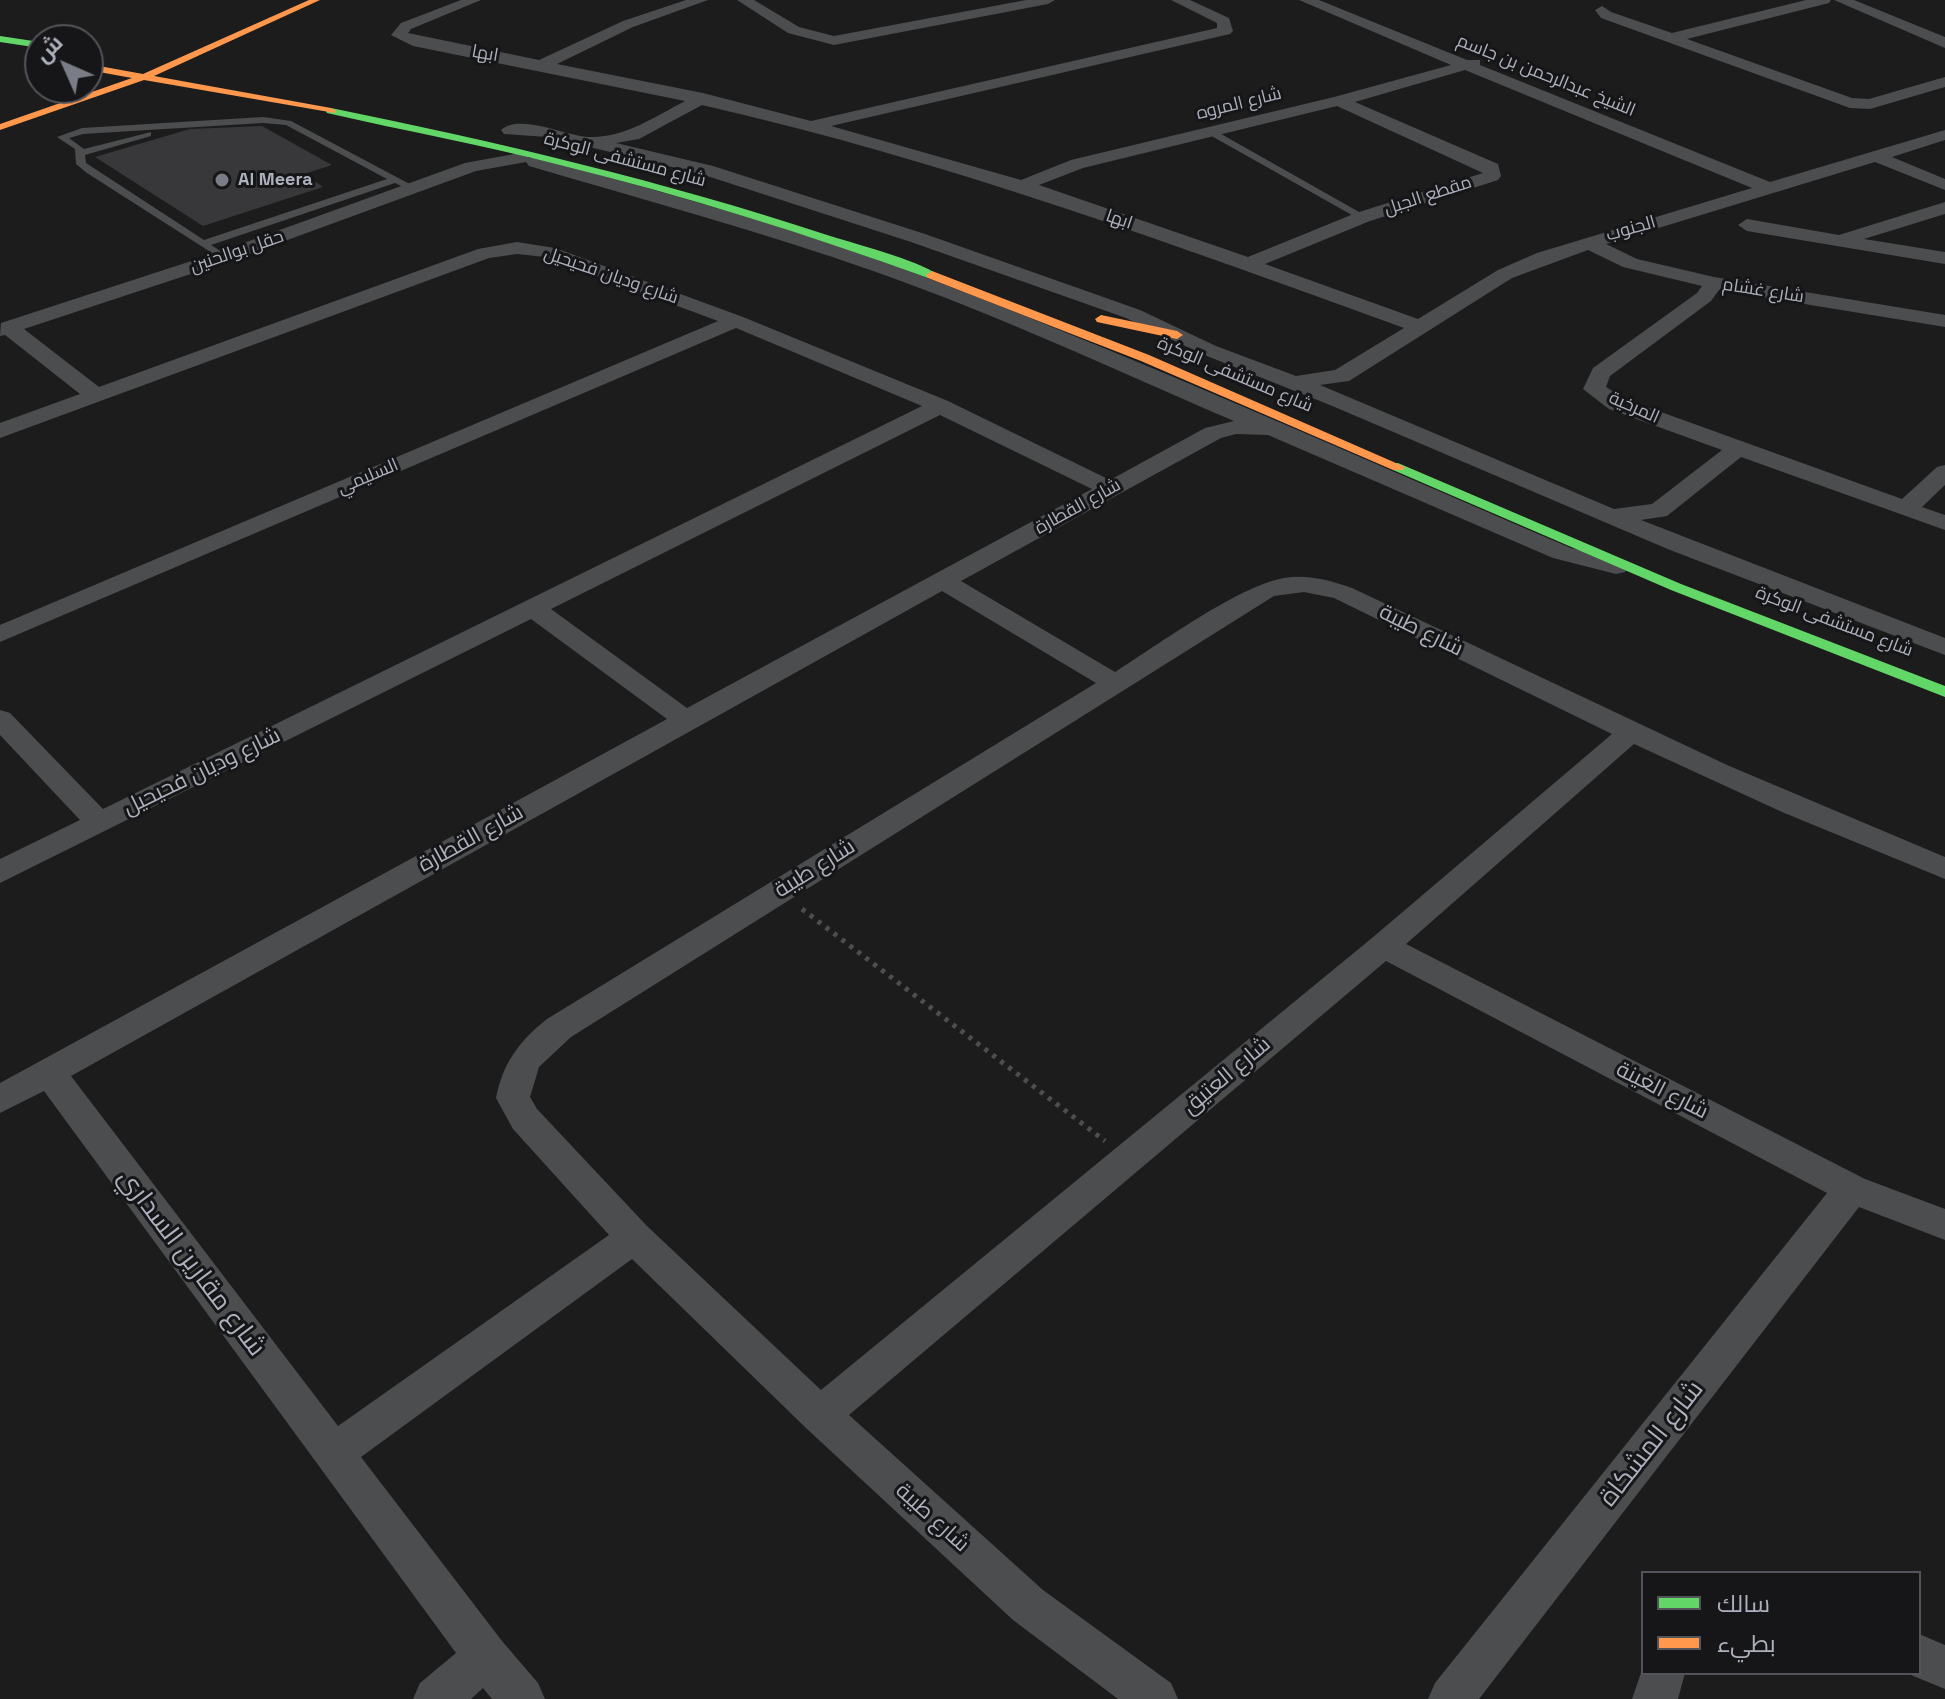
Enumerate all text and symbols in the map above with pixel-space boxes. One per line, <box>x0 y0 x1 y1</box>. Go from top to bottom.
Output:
north arrow <box>24 24 104 104</box>
text: ش <box>29 29 68 68</box>
street label: الشيخ عبدالرحمن بن جاسم <box>1454 30 1638 122</box>
street label: ابها <box>470 41 500 67</box>
street label: شارع المروه <box>1194 83 1284 125</box>
street label: شارع مستشفى الوكرة <box>542 128 708 192</box>
place label: Al Meera <box>238 169 313 191</box>
marker: Al Meera <box>213 171 231 189</box>
street label: مقطع الجبل <box>1381 172 1475 220</box>
street label: ابها <box>1103 205 1135 235</box>
street label: الجنوب <box>1604 212 1658 246</box>
street label: حقل بوالحنين <box>187 226 287 278</box>
street label: شارع وديان فحيحيل <box>541 243 681 309</box>
street label: شارع غشام <box>1721 274 1805 308</box>
street label: شارع مستشفى الوكرة <box>1154 332 1316 418</box>
street label: المرخية <box>1605 387 1663 429</box>
street label: السليمي <box>334 455 402 499</box>
street label: شارع القطارة <box>1031 475 1125 539</box>
street label: شارع مستشفى الوكرة <box>1752 582 1916 662</box>
street label: شارع طيبة <box>1375 599 1467 663</box>
street label: شارع وديان فحيحيل <box>119 722 285 822</box>
street label: شارع القطارة <box>414 799 528 879</box>
street label: شارع طيبة <box>770 834 860 904</box>
street label: شارع العتيق <box>1178 1032 1276 1120</box>
street label: شارع الغينة <box>1612 1057 1712 1125</box>
street label: شارع مقارين السداري <box>110 1163 272 1363</box>
street label: شارع المشكاة <box>1593 1375 1711 1513</box>
street label: شارع طيبة <box>890 1478 974 1558</box>
legend <box>1641 1571 1921 1675</box>
text: سالك <box>1717 1588 1770 1619</box>
text: بطيء <box>1717 1628 1776 1659</box>

